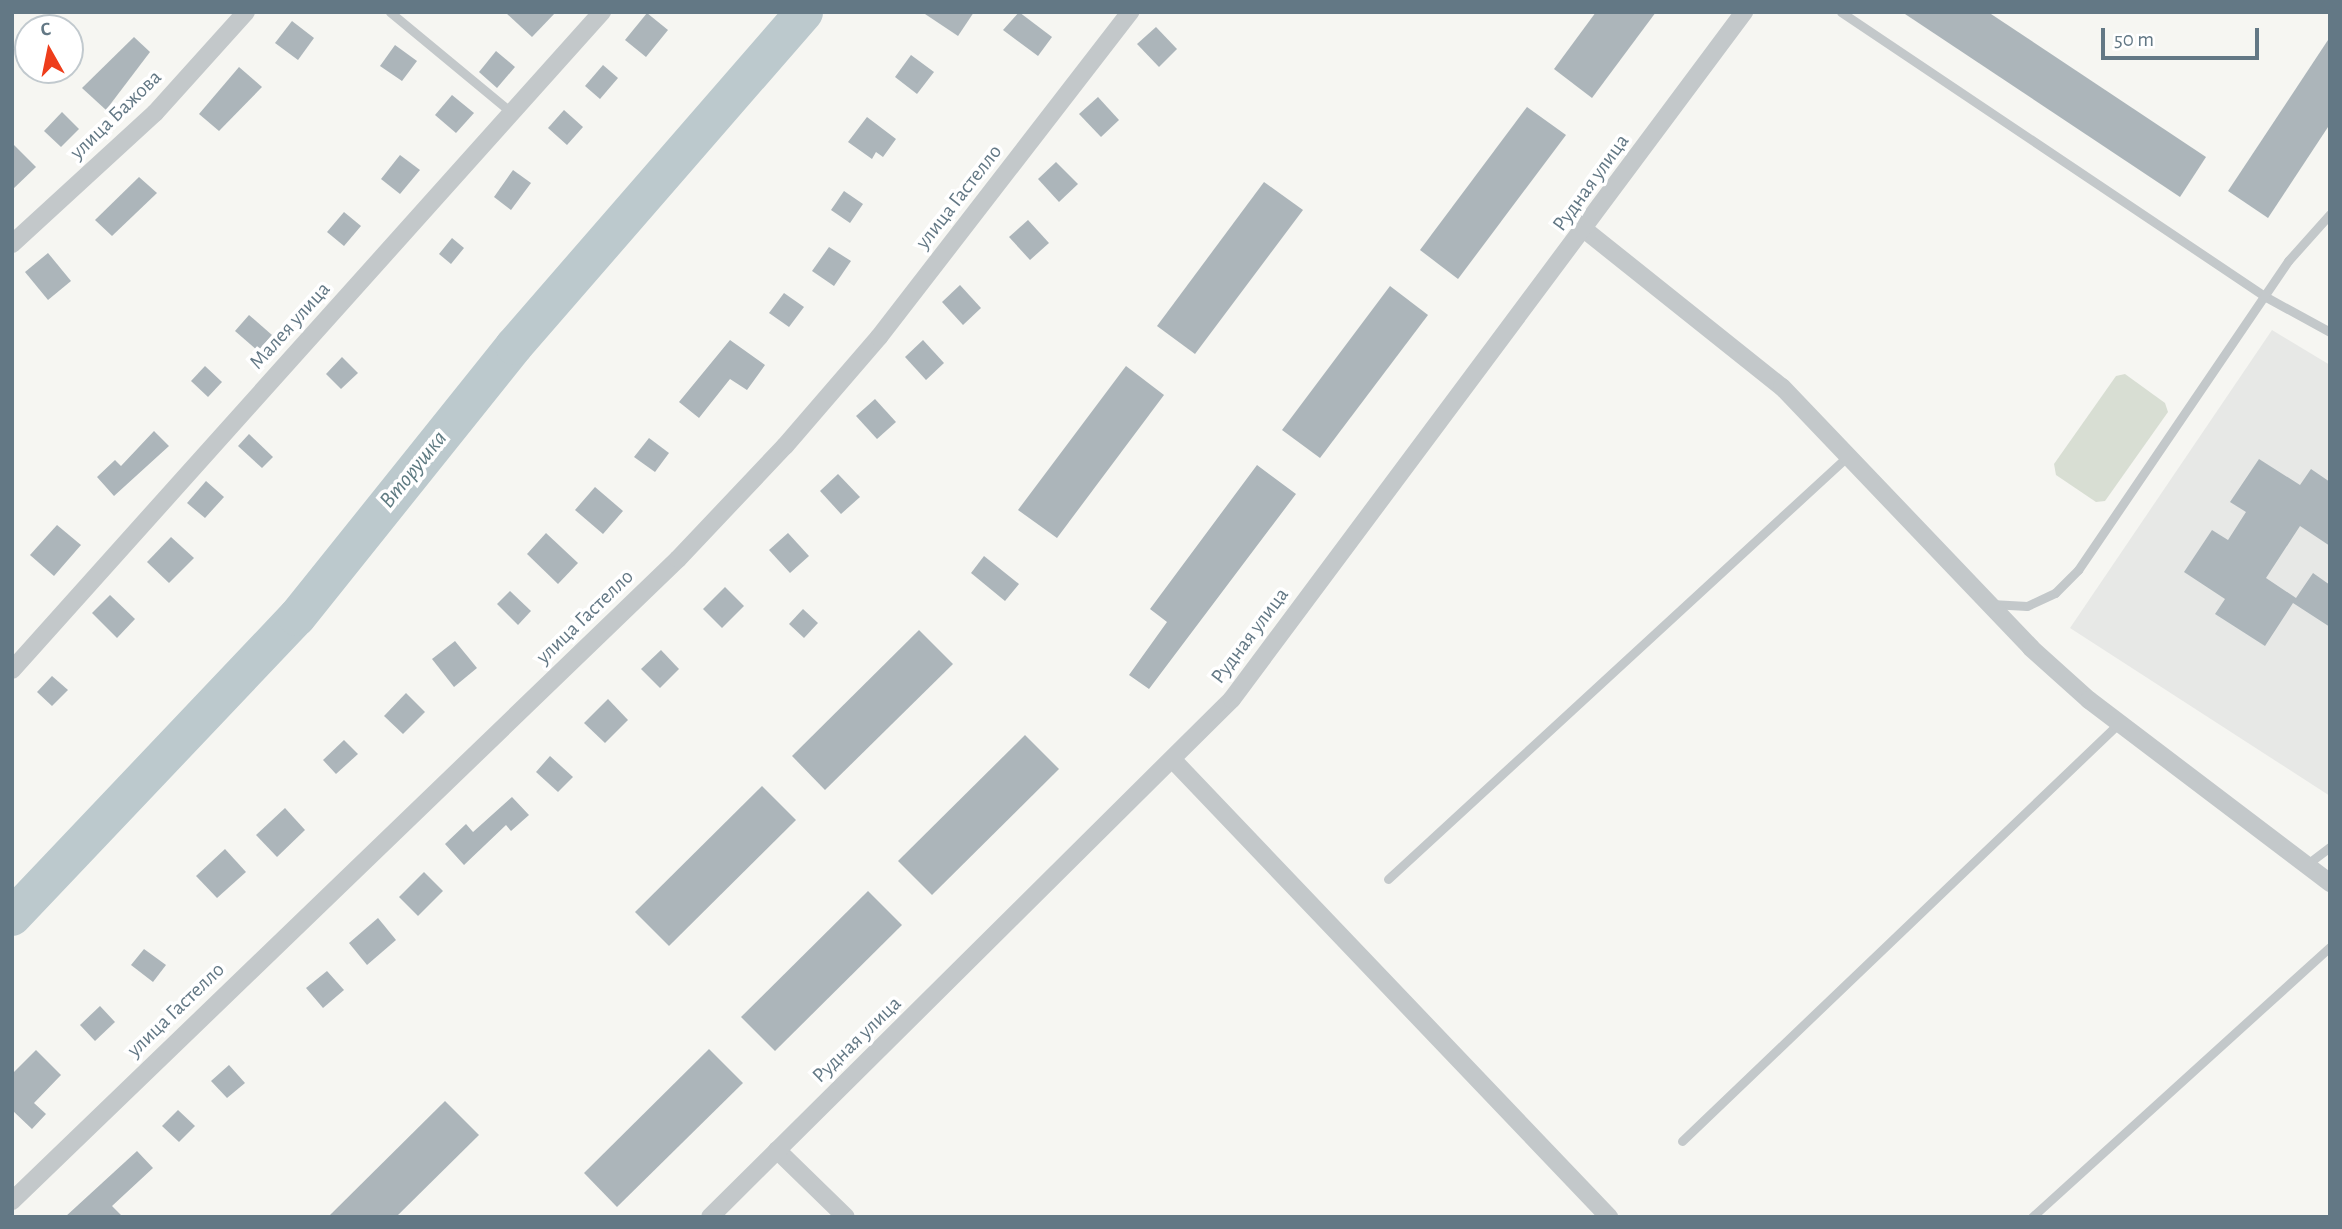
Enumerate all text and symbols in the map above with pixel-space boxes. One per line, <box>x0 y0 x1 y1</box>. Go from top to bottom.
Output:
north arrow <box>14 14 84 84</box>
scale bar <box>2104 14 2262 58</box>
text: С <box>39 20 53 40</box>
text: 50 m <box>2114 29 2154 50</box>
street label: улица Бажова <box>65 65 167 165</box>
street label: Рудная улица <box>1547 129 1635 237</box>
street label: улица Гастелло <box>910 140 1008 254</box>
street label: Малея улица <box>244 277 336 375</box>
water label: Вторушка <box>374 426 454 514</box>
street label: улица Гастелло <box>531 564 639 670</box>
street label: Рудная улица <box>1206 583 1294 689</box>
street label: улица Гастелло <box>122 957 230 1063</box>
street label: Рудная улица <box>807 991 907 1089</box>

